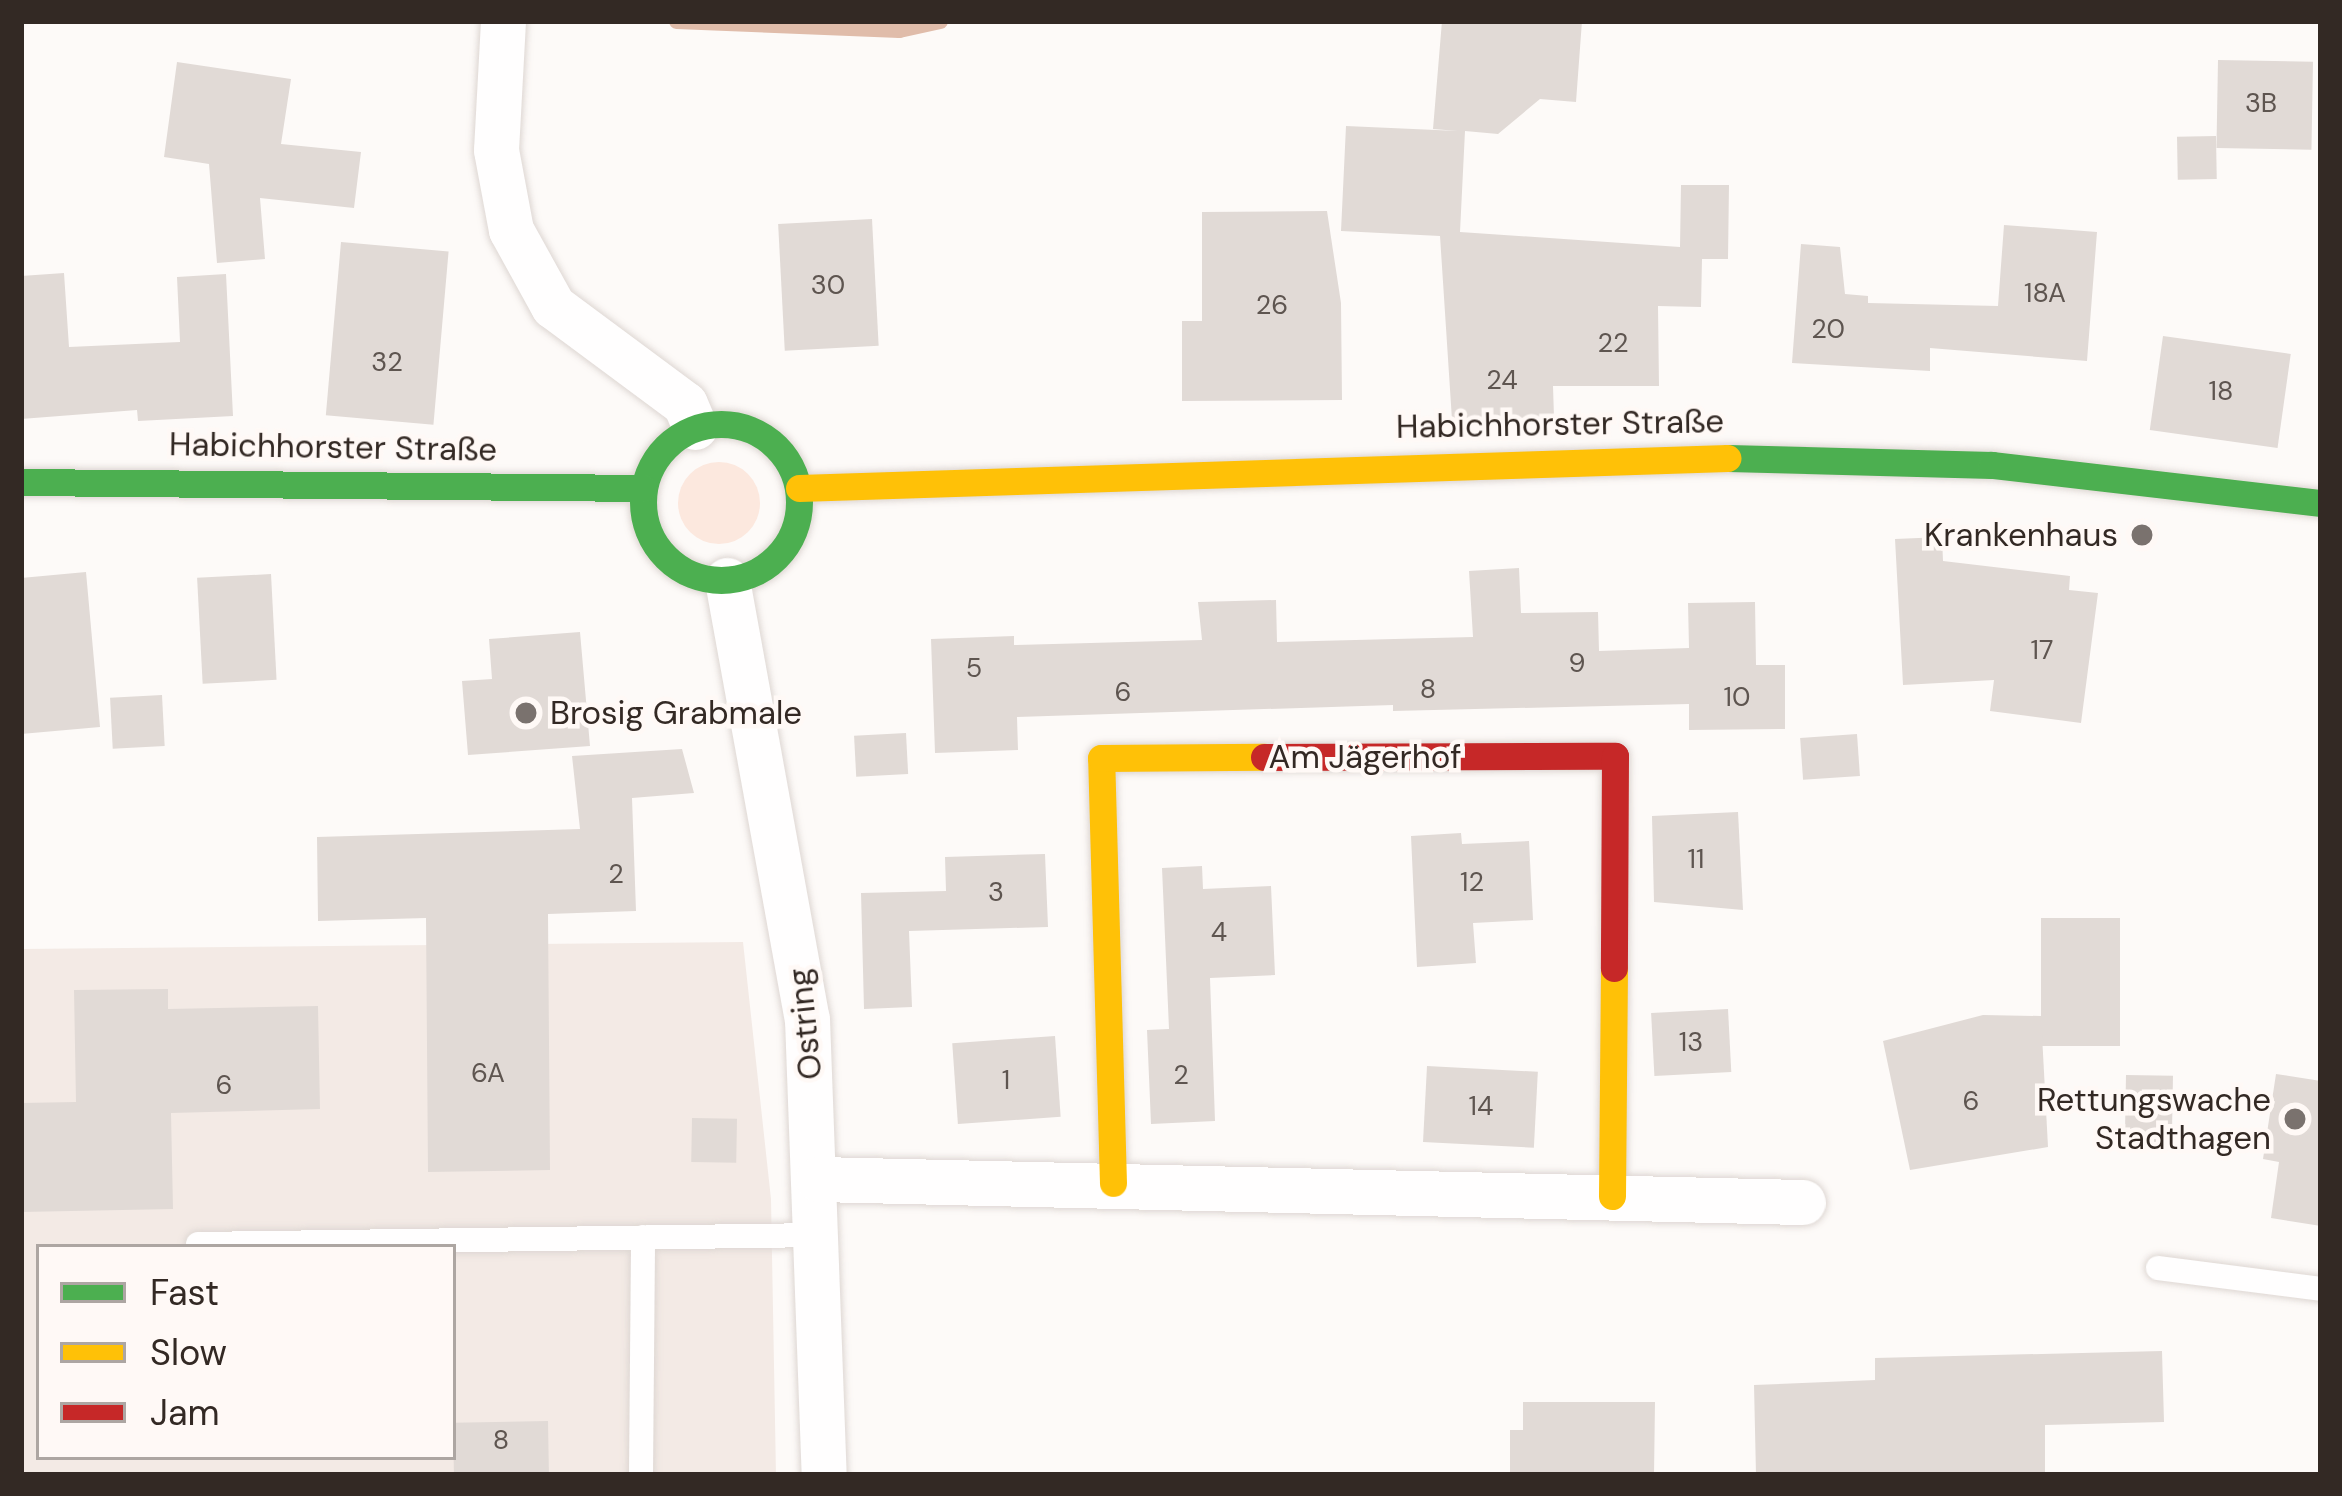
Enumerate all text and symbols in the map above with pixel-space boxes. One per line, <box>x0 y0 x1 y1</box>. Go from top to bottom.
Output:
house number: 3B <box>2245 87 2277 119</box>
house number: 30 <box>811 269 845 301</box>
house number: 18A <box>2024 277 2066 309</box>
house number: 26 <box>1256 289 1288 321</box>
house number: 20 <box>1811 313 1845 345</box>
house number: 22 <box>1597 327 1629 359</box>
house number: 32 <box>371 346 403 378</box>
house number: 24 <box>1486 364 1518 396</box>
house number: 18 <box>2209 375 2233 407</box>
street label: Habichhorster Straße <box>1396 401 1724 447</box>
street label: Habichhorster Straße <box>169 424 497 470</box>
place label: Krankenhaus <box>1924 515 2118 555</box>
marker: Krankenhaus <box>2129 522 2155 548</box>
house number: 17 <box>2031 634 2053 666</box>
house number: 9 <box>1569 647 1585 679</box>
house number: 5 <box>966 652 982 684</box>
house number: 8 <box>1420 673 1436 705</box>
house number: 6 <box>1115 676 1131 708</box>
house number: 10 <box>1724 681 1750 713</box>
place label: Brosig Grabmale <box>550 693 802 733</box>
marker: Brosig Grabmale <box>513 700 539 726</box>
street label: Am Jägerhof <box>1268 737 1462 777</box>
house number: 11 <box>1688 843 1704 875</box>
house number: 2 <box>608 858 624 890</box>
house number: 12 <box>1460 866 1484 898</box>
house number: 3 <box>988 876 1004 908</box>
house number: 4 <box>1211 916 1227 948</box>
street label: Ostring <box>779 966 831 1082</box>
house number: 13 <box>1679 1026 1703 1058</box>
house number: 6A <box>471 1057 505 1089</box>
house number: 2 <box>1173 1059 1189 1091</box>
house number: 1 <box>1002 1064 1010 1096</box>
house number: 6 <box>216 1069 232 1101</box>
place label: Rettungswache Stadthagen <box>2037 1080 2271 1158</box>
house number: 6 <box>1963 1085 1979 1117</box>
house number: 14 <box>1469 1090 1493 1122</box>
marker: Rettungswache Stadthagen <box>2282 1106 2308 1132</box>
legend <box>36 1244 456 1460</box>
text: Fast <box>150 1269 219 1316</box>
text: Slow <box>150 1329 227 1376</box>
text: Jam <box>150 1389 220 1436</box>
house number: 8 <box>493 1424 509 1456</box>

